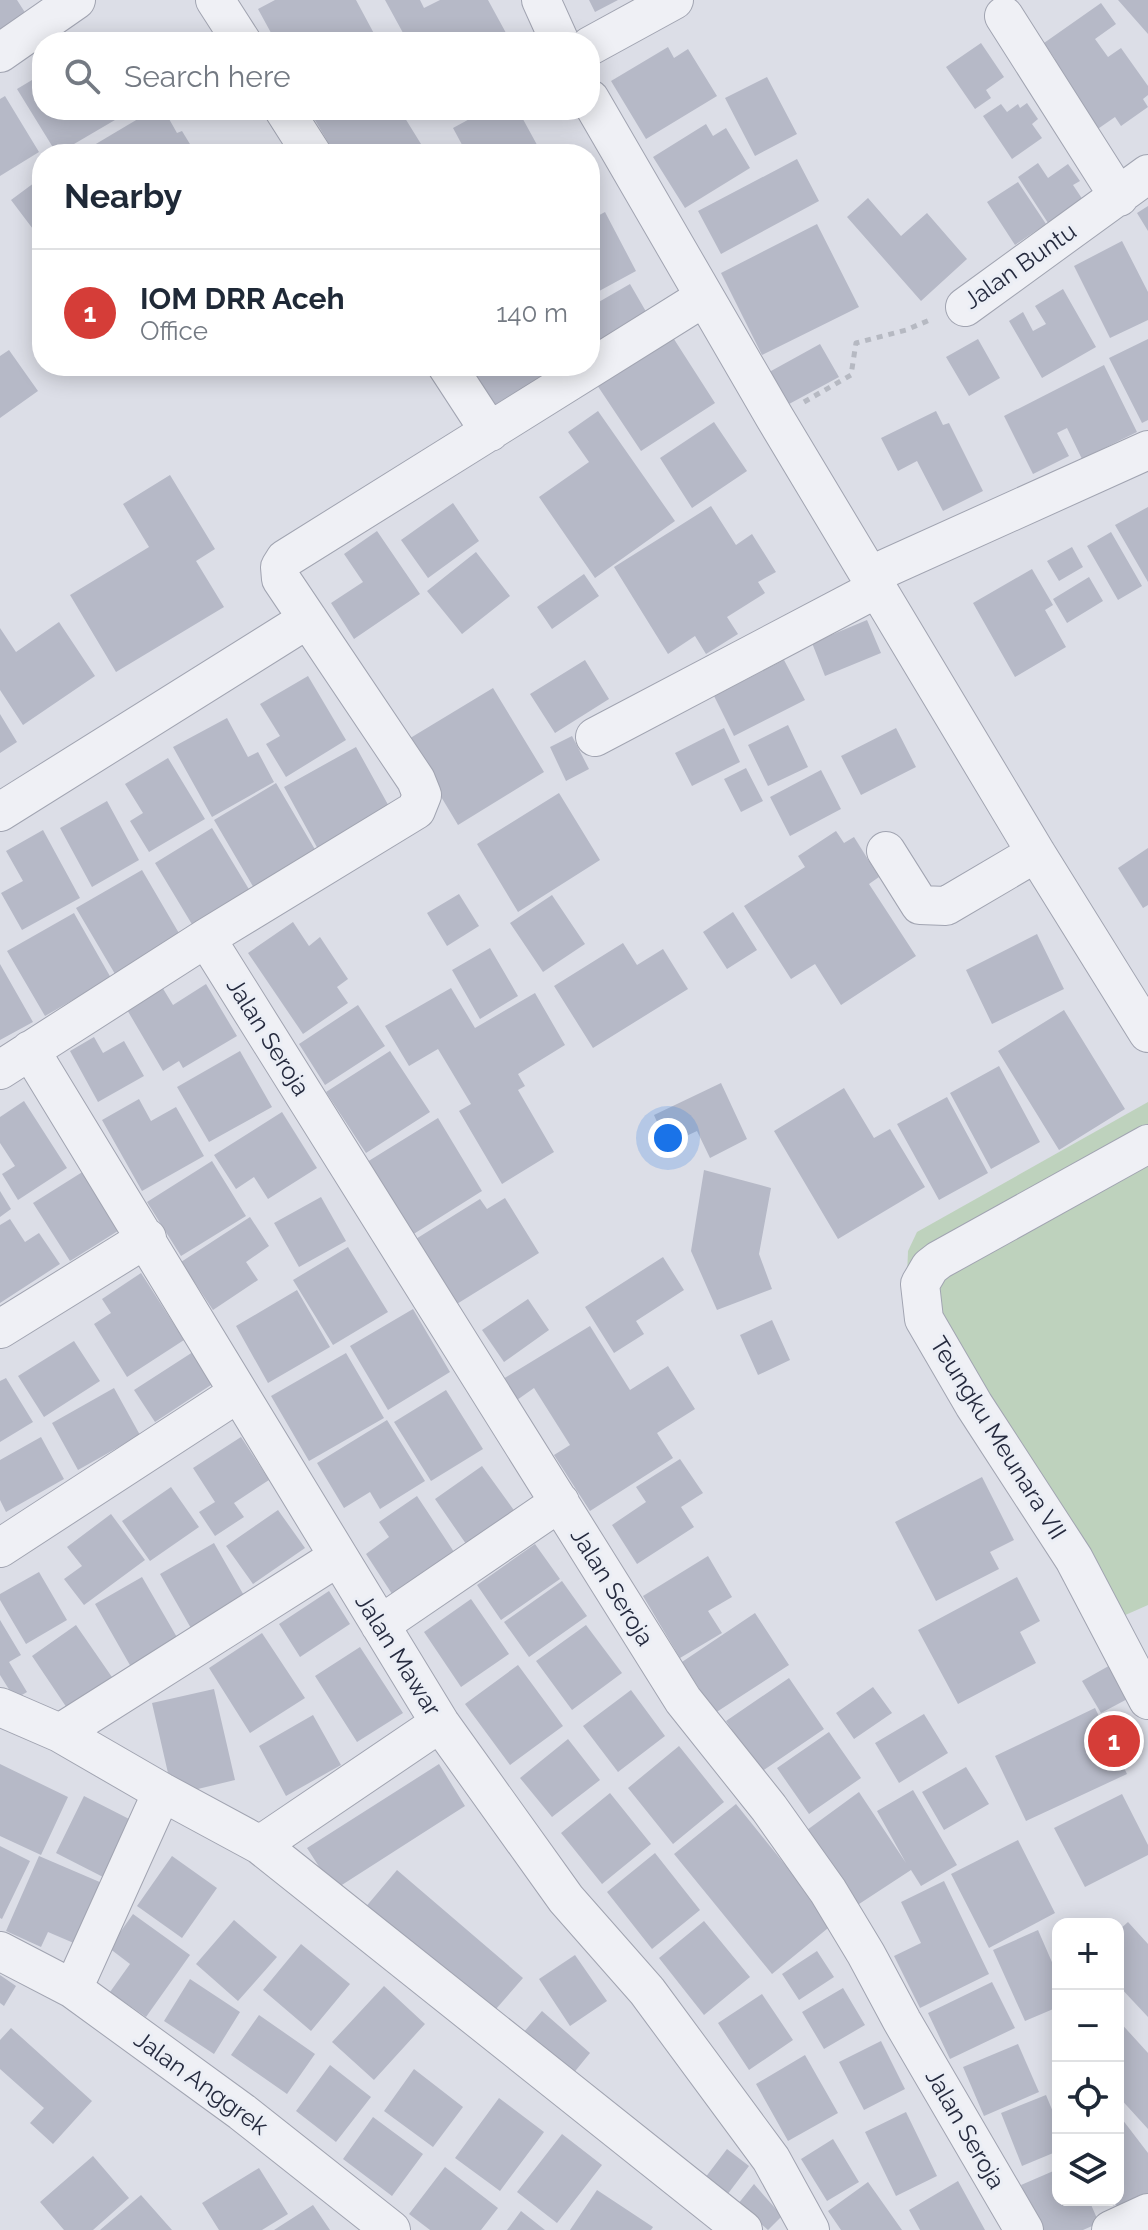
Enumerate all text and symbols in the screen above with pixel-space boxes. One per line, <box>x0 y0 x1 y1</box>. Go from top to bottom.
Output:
search box <box>32 32 600 120</box>
icon: search <box>60 54 104 98</box>
text: Search here <box>124 59 291 94</box>
text: Nearby <box>64 176 182 216</box>
street label: Jalan Buntu <box>958 216 1082 315</box>
text: IOM DRR Aceh <box>140 281 345 316</box>
text: 1 <box>84 298 96 328</box>
text: 140 m <box>496 298 568 328</box>
text: Office <box>140 316 208 346</box>
street label: Jalan Seroja <box>221 972 316 1101</box>
your location <box>648 1118 688 1158</box>
street label: Teungku Meunara VII <box>924 1331 1073 1544</box>
street label: Jalan Seroja <box>565 1522 660 1651</box>
street label: Jalan Mawar <box>349 1588 448 1722</box>
pin: 1 <box>1088 1711 1140 1771</box>
map controls <box>1052 1918 1124 2206</box>
button: + <box>1052 1918 1124 1990</box>
button: − <box>1052 1990 1124 2062</box>
street label: Jalan Anggrek <box>129 2024 274 2141</box>
button: locate <box>1052 2062 1124 2134</box>
street label: Jalan Seroja <box>919 2064 1011 2194</box>
button: layers <box>1052 2134 1124 2206</box>

